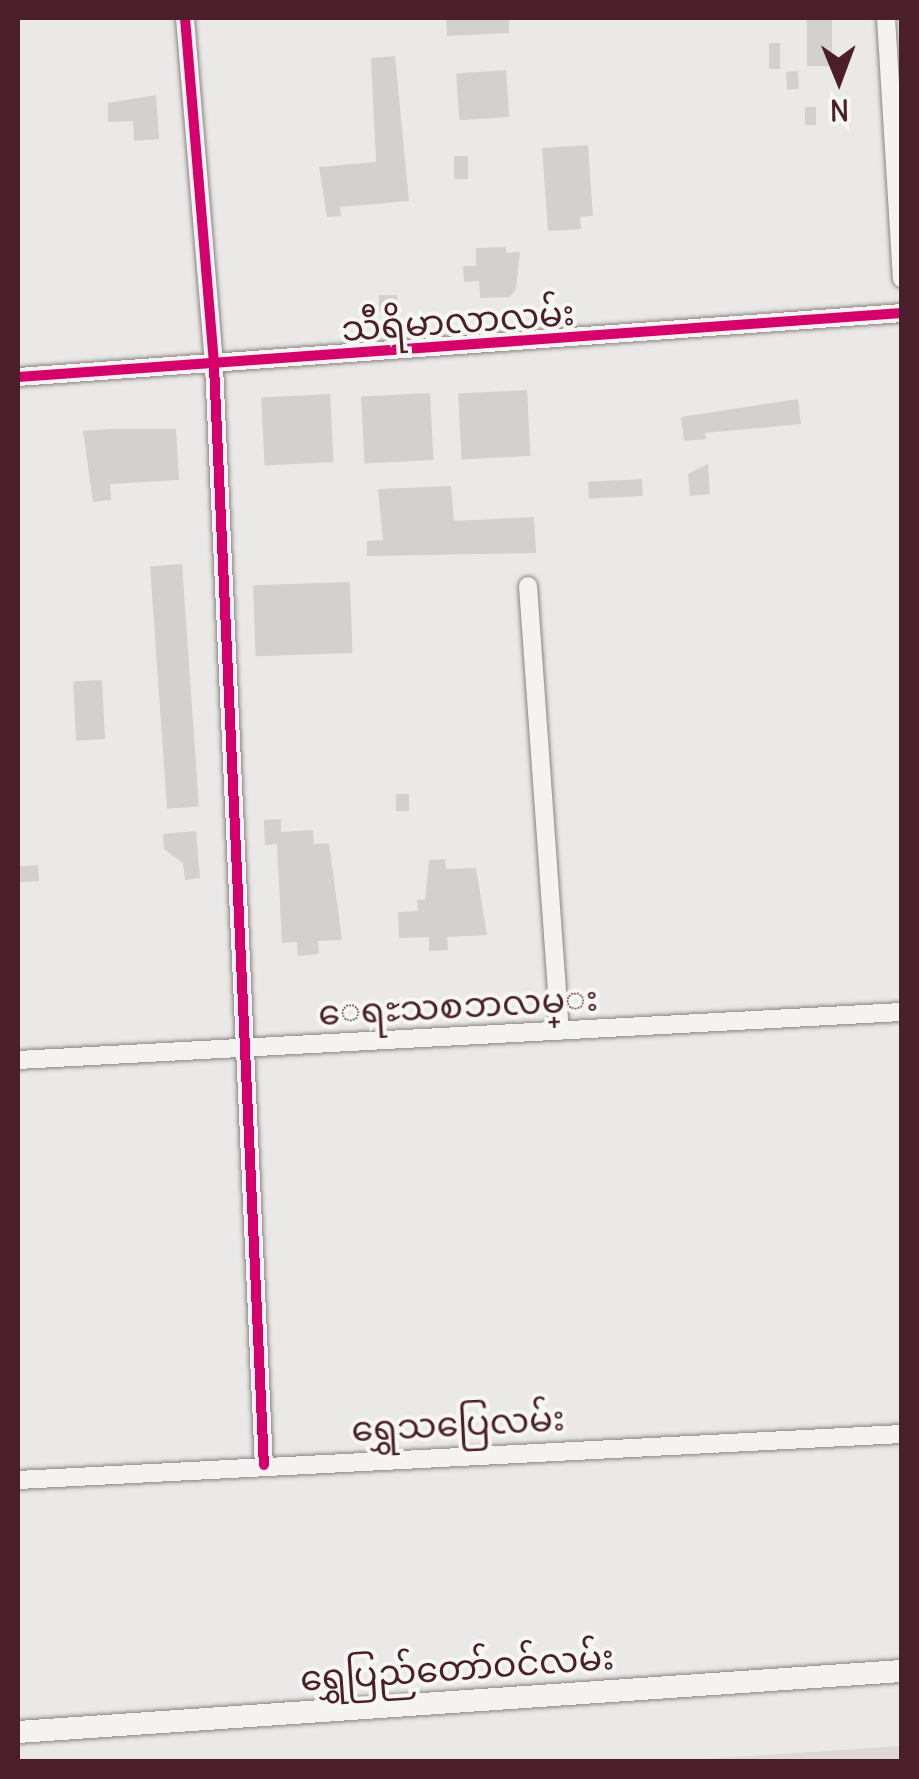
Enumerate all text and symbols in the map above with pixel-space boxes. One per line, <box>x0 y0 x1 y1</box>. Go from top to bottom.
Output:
north arrow <box>789 30 889 130</box>
text: N <box>830 92 850 128</box>
street label: သီရိမာလာလမ်း <box>340 291 576 349</box>
street label: ေရႊသစၥာလမ္း <box>317 977 599 1033</box>
street label: ရွှေသပြေလမ်း <box>350 1396 566 1450</box>
street label: ရွှေပြည်တော်ဝင်လမ်း <box>299 1635 615 1699</box>

